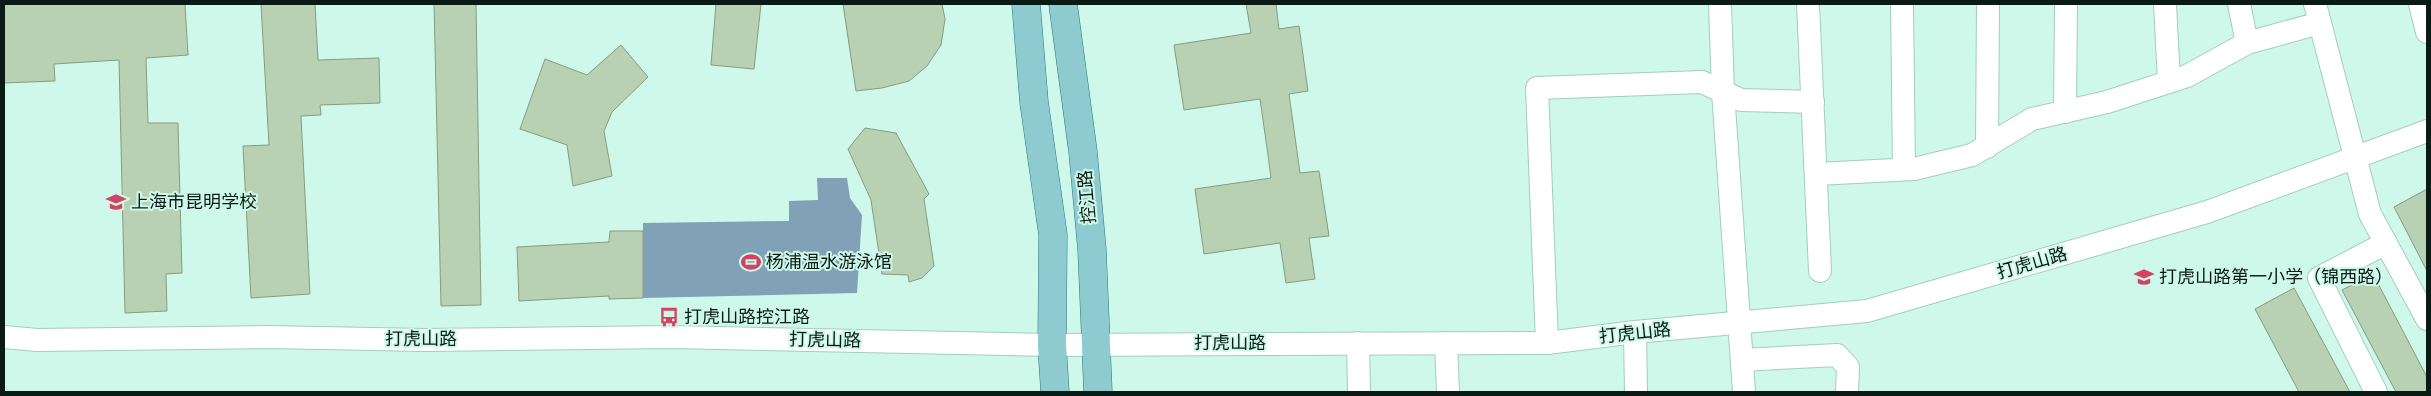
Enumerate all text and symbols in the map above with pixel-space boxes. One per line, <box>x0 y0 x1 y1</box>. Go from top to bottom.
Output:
street label: 控江路 <box>1072 169 1100 225</box>
place label: 上海市昆明学校 <box>131 189 257 213</box>
school or university icon: 上海市昆明学校 <box>105 191 127 213</box>
street label: 打虎山路 <box>1994 241 2070 283</box>
place label: 杨浦温水游泳馆 <box>766 249 892 273</box>
sports icon: 杨浦温水游泳馆 <box>740 251 762 273</box>
place label: 打虎山路第一小学（锦西路） <box>2159 264 2393 288</box>
school or university icon: 打虎山路第一小学（锦西路） <box>2133 266 2155 288</box>
place label: 打虎山路控江路 <box>684 304 810 328</box>
bus stop icon: 打虎山路控江路 <box>658 306 680 328</box>
street label: 打虎山路 <box>1598 316 1672 348</box>
street label: 打虎山路 <box>385 326 457 350</box>
street label: 打虎山路 <box>789 326 861 352</box>
street label: 打虎山路 <box>1194 330 1266 354</box>

